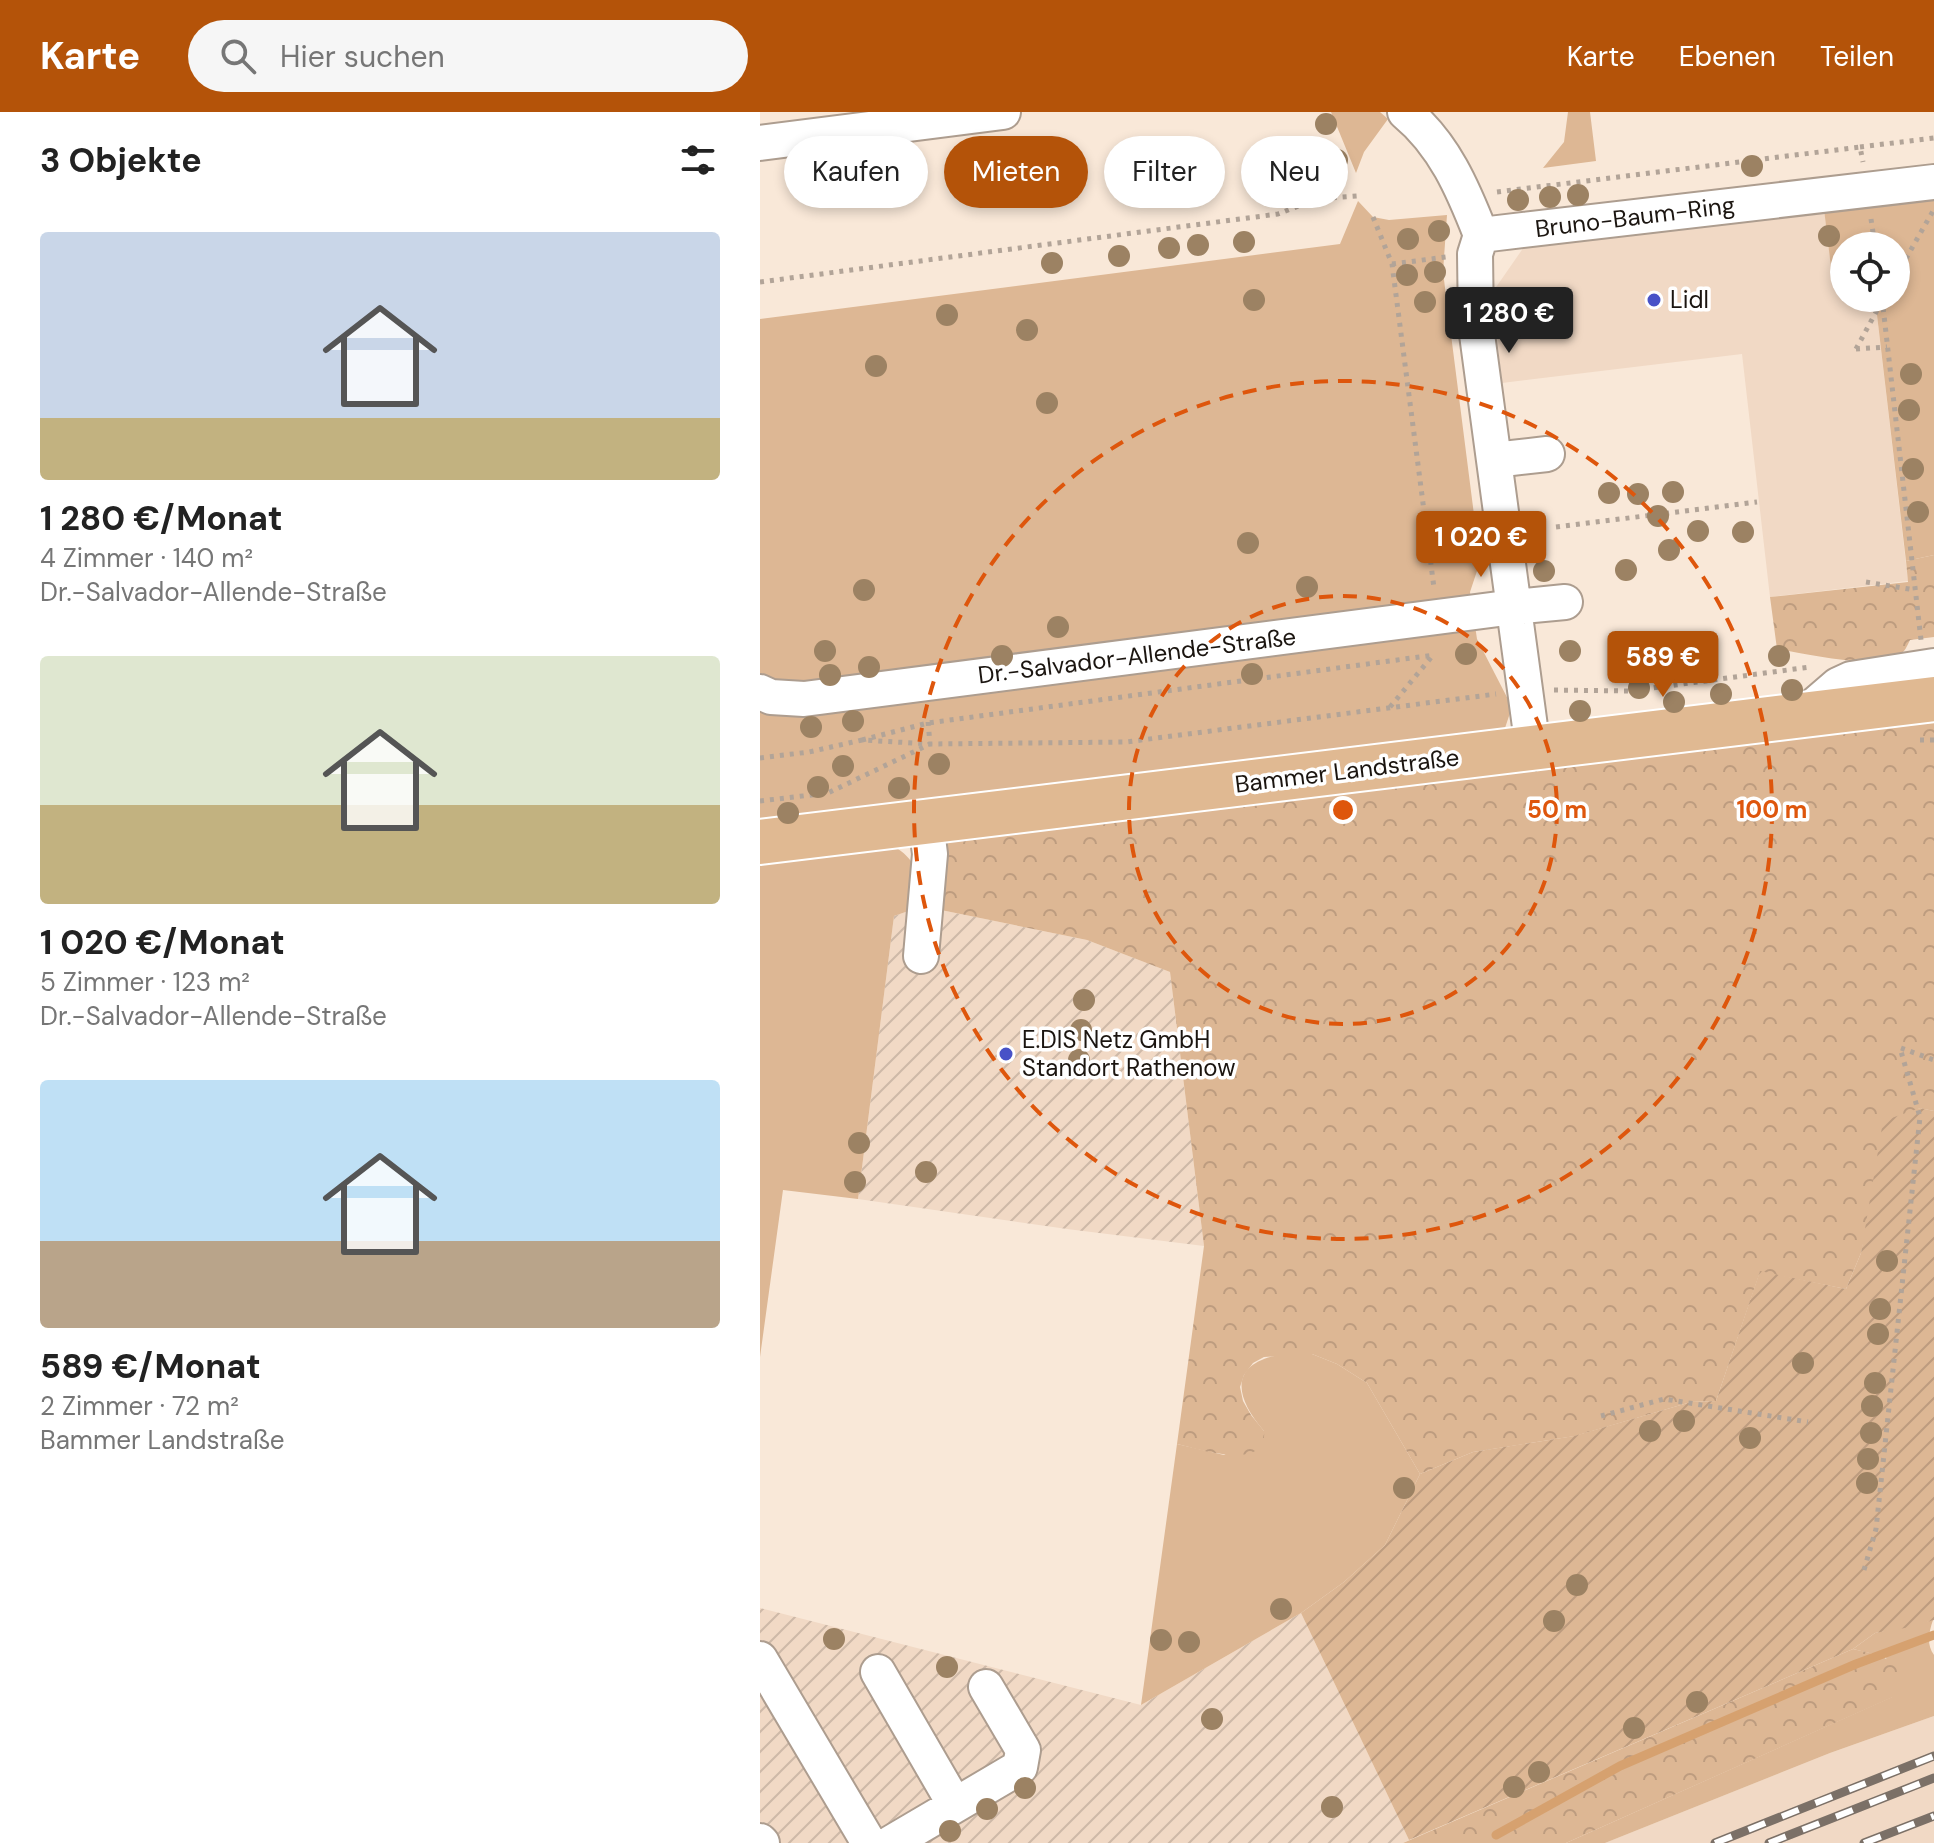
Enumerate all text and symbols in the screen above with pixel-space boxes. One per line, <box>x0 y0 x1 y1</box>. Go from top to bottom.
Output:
search box <box>188 20 748 92</box>
text: Karte <box>40 31 140 81</box>
icon: search <box>216 34 260 78</box>
text: Hier suchen <box>280 37 445 76</box>
text: Karte <box>1567 38 1635 75</box>
text: Ebenen <box>1679 38 1776 75</box>
text: Teilen <box>1820 38 1894 75</box>
chip: Kaufen <box>784 136 928 208</box>
chip: Mieten <box>944 136 1088 208</box>
chip: Filter <box>1104 136 1225 208</box>
chip: Neu <box>1241 136 1348 208</box>
text: 3 Objekte <box>40 138 202 183</box>
icon: filters <box>676 138 720 182</box>
street label: Bruno-Baum-Ring <box>1533 189 1737 244</box>
map controls <box>1830 232 1910 312</box>
button: locate <box>1830 232 1910 312</box>
icon: home <box>308 284 452 428</box>
place label: Lidl <box>1670 284 1709 315</box>
pin: 1 280 € <box>1435 287 1583 355</box>
marker: Lidl <box>1645 291 1663 309</box>
text: 1 280 € <box>1463 296 1555 330</box>
text: 1 280 €/Monat <box>40 496 282 541</box>
pin: 1 020 € <box>1407 511 1555 579</box>
text: 1 020 € <box>1434 520 1528 554</box>
text: 4 Zimmer · 140 m² <box>40 541 253 575</box>
text: Dr.-Salvador-Allende-Straße <box>40 575 387 609</box>
street label: Dr.-Salvador-Allende-Straße <box>976 621 1298 690</box>
pin: 589 € <box>1607 631 1719 699</box>
text: 589 € <box>1625 640 1701 674</box>
icon: home <box>308 708 452 852</box>
street label: Bammer Landstraße <box>1233 741 1461 800</box>
text: 50 m <box>1527 794 1587 825</box>
text: 100 m <box>1737 794 1807 825</box>
centre of rings <box>1329 796 1357 824</box>
text: 1 020 €/Monat <box>40 920 285 965</box>
text: 5 Zimmer · 123 m² <box>40 965 250 999</box>
text: Dr.-Salvador-Allende-Straße <box>40 999 387 1033</box>
place label: E.DIS Netz GmbH Standort Rathenow <box>1022 1024 1235 1083</box>
marker: E.DIS Netz GmbH Standort Rathenow <box>997 1045 1015 1063</box>
icon: home <box>308 1132 452 1276</box>
text: 589 €/Monat <box>40 1344 261 1389</box>
text: 2 Zimmer · 72 m² <box>40 1389 239 1423</box>
text: Bammer Landstraße <box>40 1423 285 1457</box>

